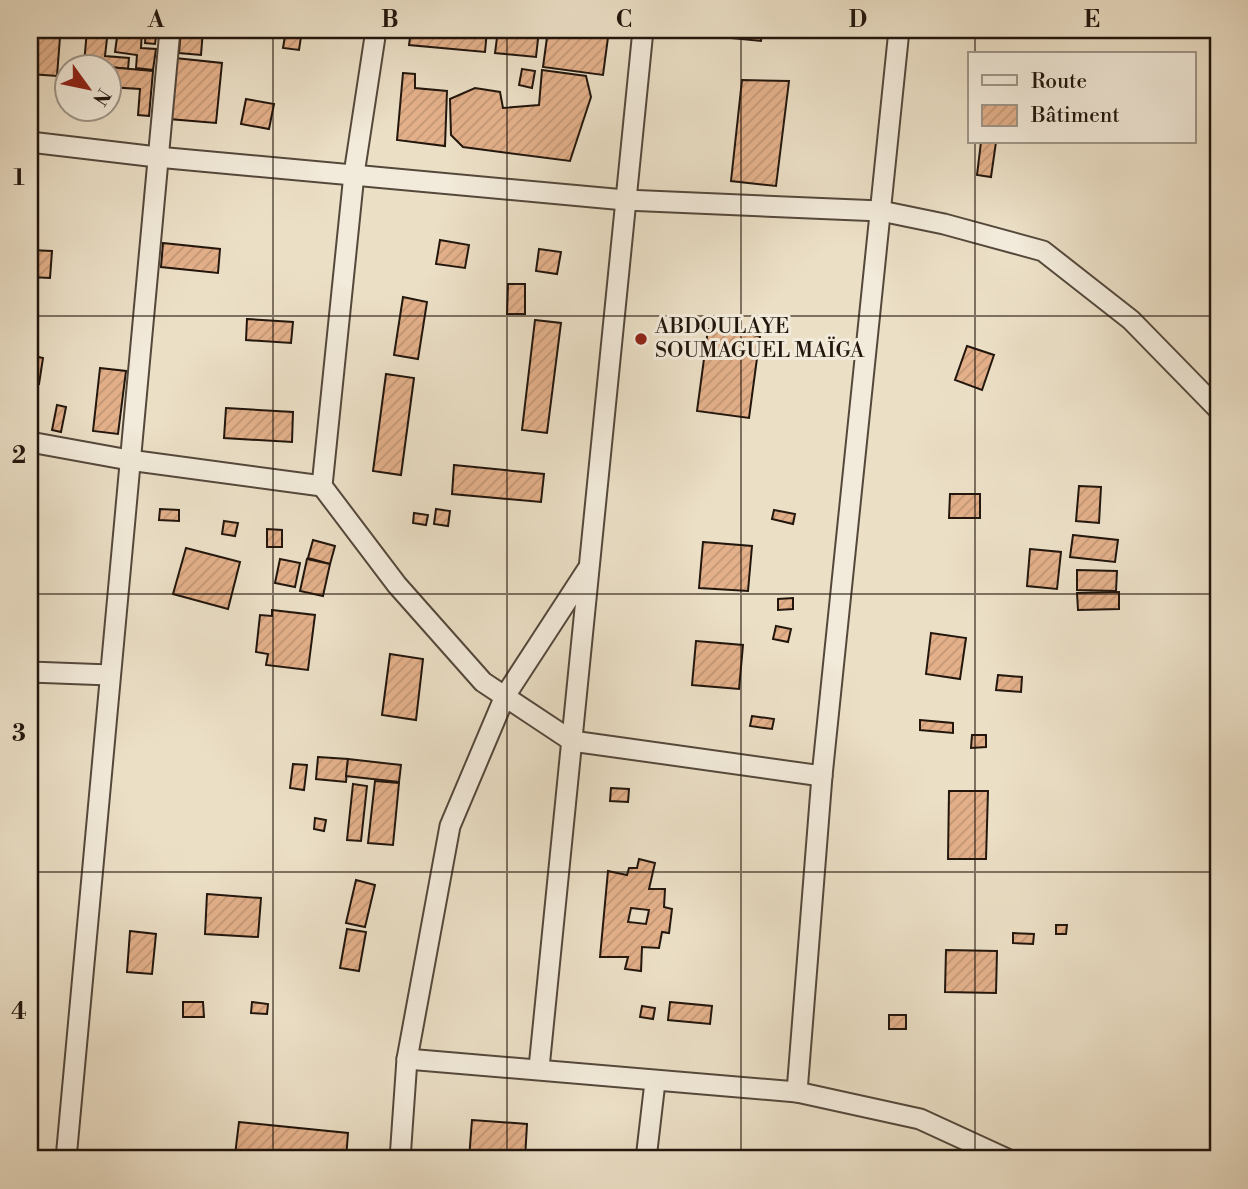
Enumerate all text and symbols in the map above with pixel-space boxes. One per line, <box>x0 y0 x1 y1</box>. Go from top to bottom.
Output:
text: A <box>147 6 165 34</box>
text: B <box>381 6 399 34</box>
text: C <box>616 6 632 34</box>
text: D <box>849 6 867 34</box>
text: E <box>1084 6 1100 34</box>
north arrow <box>52 52 122 122</box>
legend <box>968 52 1196 144</box>
text: Route <box>1031 69 1087 95</box>
text: N <box>87 84 116 110</box>
text: Bâtiment <box>1030 103 1120 129</box>
text: 1 <box>13 164 25 192</box>
place label: ABDOULAYE SOUMAGUEL MAÏGA <box>654 314 865 364</box>
marker: ABDOULAYE SOUMAGUEL MAÏGA <box>633 331 649 347</box>
text: 2 <box>12 442 26 470</box>
text: 3 <box>12 720 26 748</box>
text: 4 <box>11 998 27 1026</box>

